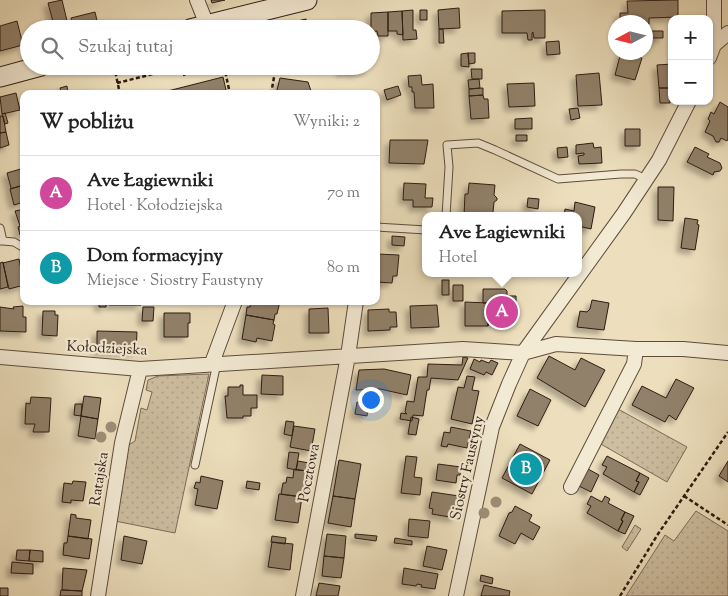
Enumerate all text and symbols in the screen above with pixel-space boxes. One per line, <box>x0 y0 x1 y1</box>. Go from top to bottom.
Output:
north arrow <box>608 15 653 60</box>
map controls <box>668 15 713 105</box>
button: + <box>668 15 713 60</box>
search box <box>20 20 380 75</box>
icon: search <box>38 34 66 62</box>
text: Szukaj tutaj <box>78 34 173 61</box>
button: − <box>668 60 713 105</box>
text: W pobliżu <box>40 108 134 138</box>
text: Wyniki: 2 <box>293 111 360 134</box>
text: Ave Łagiewniki <box>87 168 213 195</box>
text: A <box>50 182 63 205</box>
text: 70 m <box>327 182 360 205</box>
text: Hotel · Kołodziejska <box>87 195 223 218</box>
popup <box>422 212 582 277</box>
text: Ave Łagiewniki <box>439 220 565 247</box>
text: Dom formacyjny <box>87 243 223 270</box>
text: Hotel <box>439 247 477 270</box>
text: B <box>51 257 61 280</box>
text: 80 m <box>327 257 360 280</box>
text: Miejsce · Siostry Faustyny <box>87 270 263 293</box>
pin: A <box>486 293 518 331</box>
street label: Kołodziejska <box>66 336 148 362</box>
your location <box>358 387 384 413</box>
street label: Siostry Faustyny <box>446 413 490 522</box>
street label: Pocztowa <box>294 442 326 504</box>
street label: Ratajska <box>85 450 115 508</box>
pin: B <box>510 450 542 488</box>

